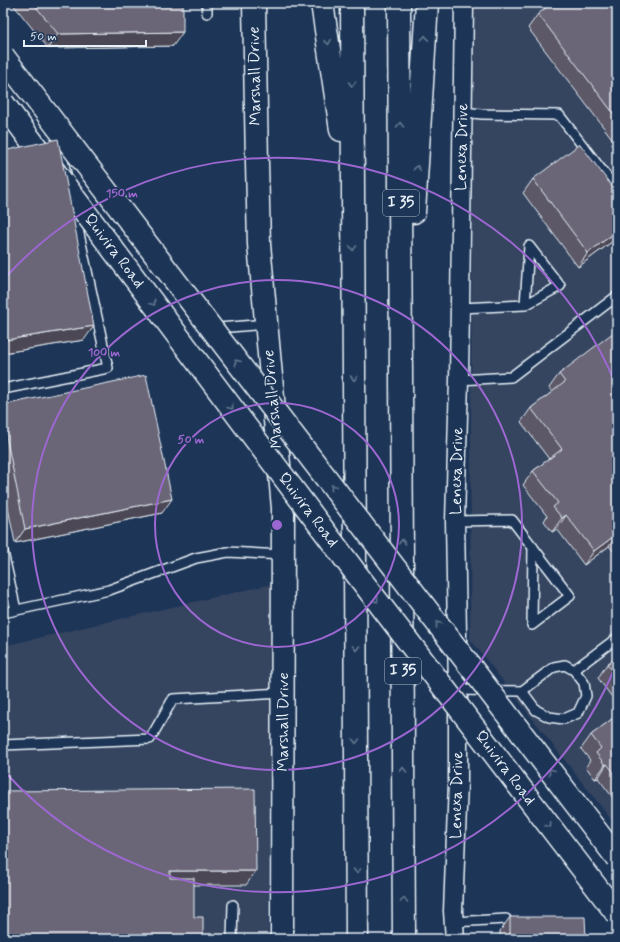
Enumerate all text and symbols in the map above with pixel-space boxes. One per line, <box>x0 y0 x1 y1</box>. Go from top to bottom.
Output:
scale bar <box>24 22 146 48</box>
street label: Marshall Drive <box>244 26 266 126</box>
text: 50 m <box>30 29 57 45</box>
one-way arrow <box>421 35 430 41</box>
one-way arrow <box>323 39 332 45</box>
one-way arrow <box>348 81 356 87</box>
street label: Lenexa Drive <box>451 102 473 191</box>
one-way arrow <box>396 122 404 128</box>
one-way arrow <box>412 165 421 171</box>
text: 150 m <box>106 186 138 202</box>
road number: I 35 <box>383 190 419 216</box>
street label: Quivira Road <box>79 209 149 293</box>
one-way arrow <box>349 245 357 251</box>
one-way arrow <box>148 298 155 305</box>
text: 100 m <box>88 345 121 361</box>
street label: Marshall Drive <box>258 349 288 449</box>
one-way arrow <box>235 359 242 366</box>
one-way arrow <box>350 375 358 381</box>
one-way arrow <box>226 402 233 409</box>
street label: Lenexa Drive <box>446 426 468 515</box>
text: 50 m <box>178 432 205 448</box>
street label: Quivira Road <box>273 468 343 552</box>
one-way arrow <box>331 485 338 492</box>
centre of rings <box>270 518 284 532</box>
one-way arrow <box>398 539 406 545</box>
one-way arrow <box>371 595 378 602</box>
one-way arrow <box>435 621 442 628</box>
one-way arrow <box>352 645 360 651</box>
road number: I 35 <box>385 658 421 684</box>
street label: Marshall Drive <box>273 672 294 772</box>
street label: Quivira Road <box>470 726 540 810</box>
one-way arrow <box>352 738 360 744</box>
street label: Lenexa Drive <box>446 750 468 839</box>
one-way arrow <box>399 767 407 773</box>
one-way arrow <box>548 769 555 776</box>
one-way arrow <box>544 821 551 828</box>
one-way arrow <box>353 868 361 874</box>
one-way arrow <box>400 897 408 903</box>

